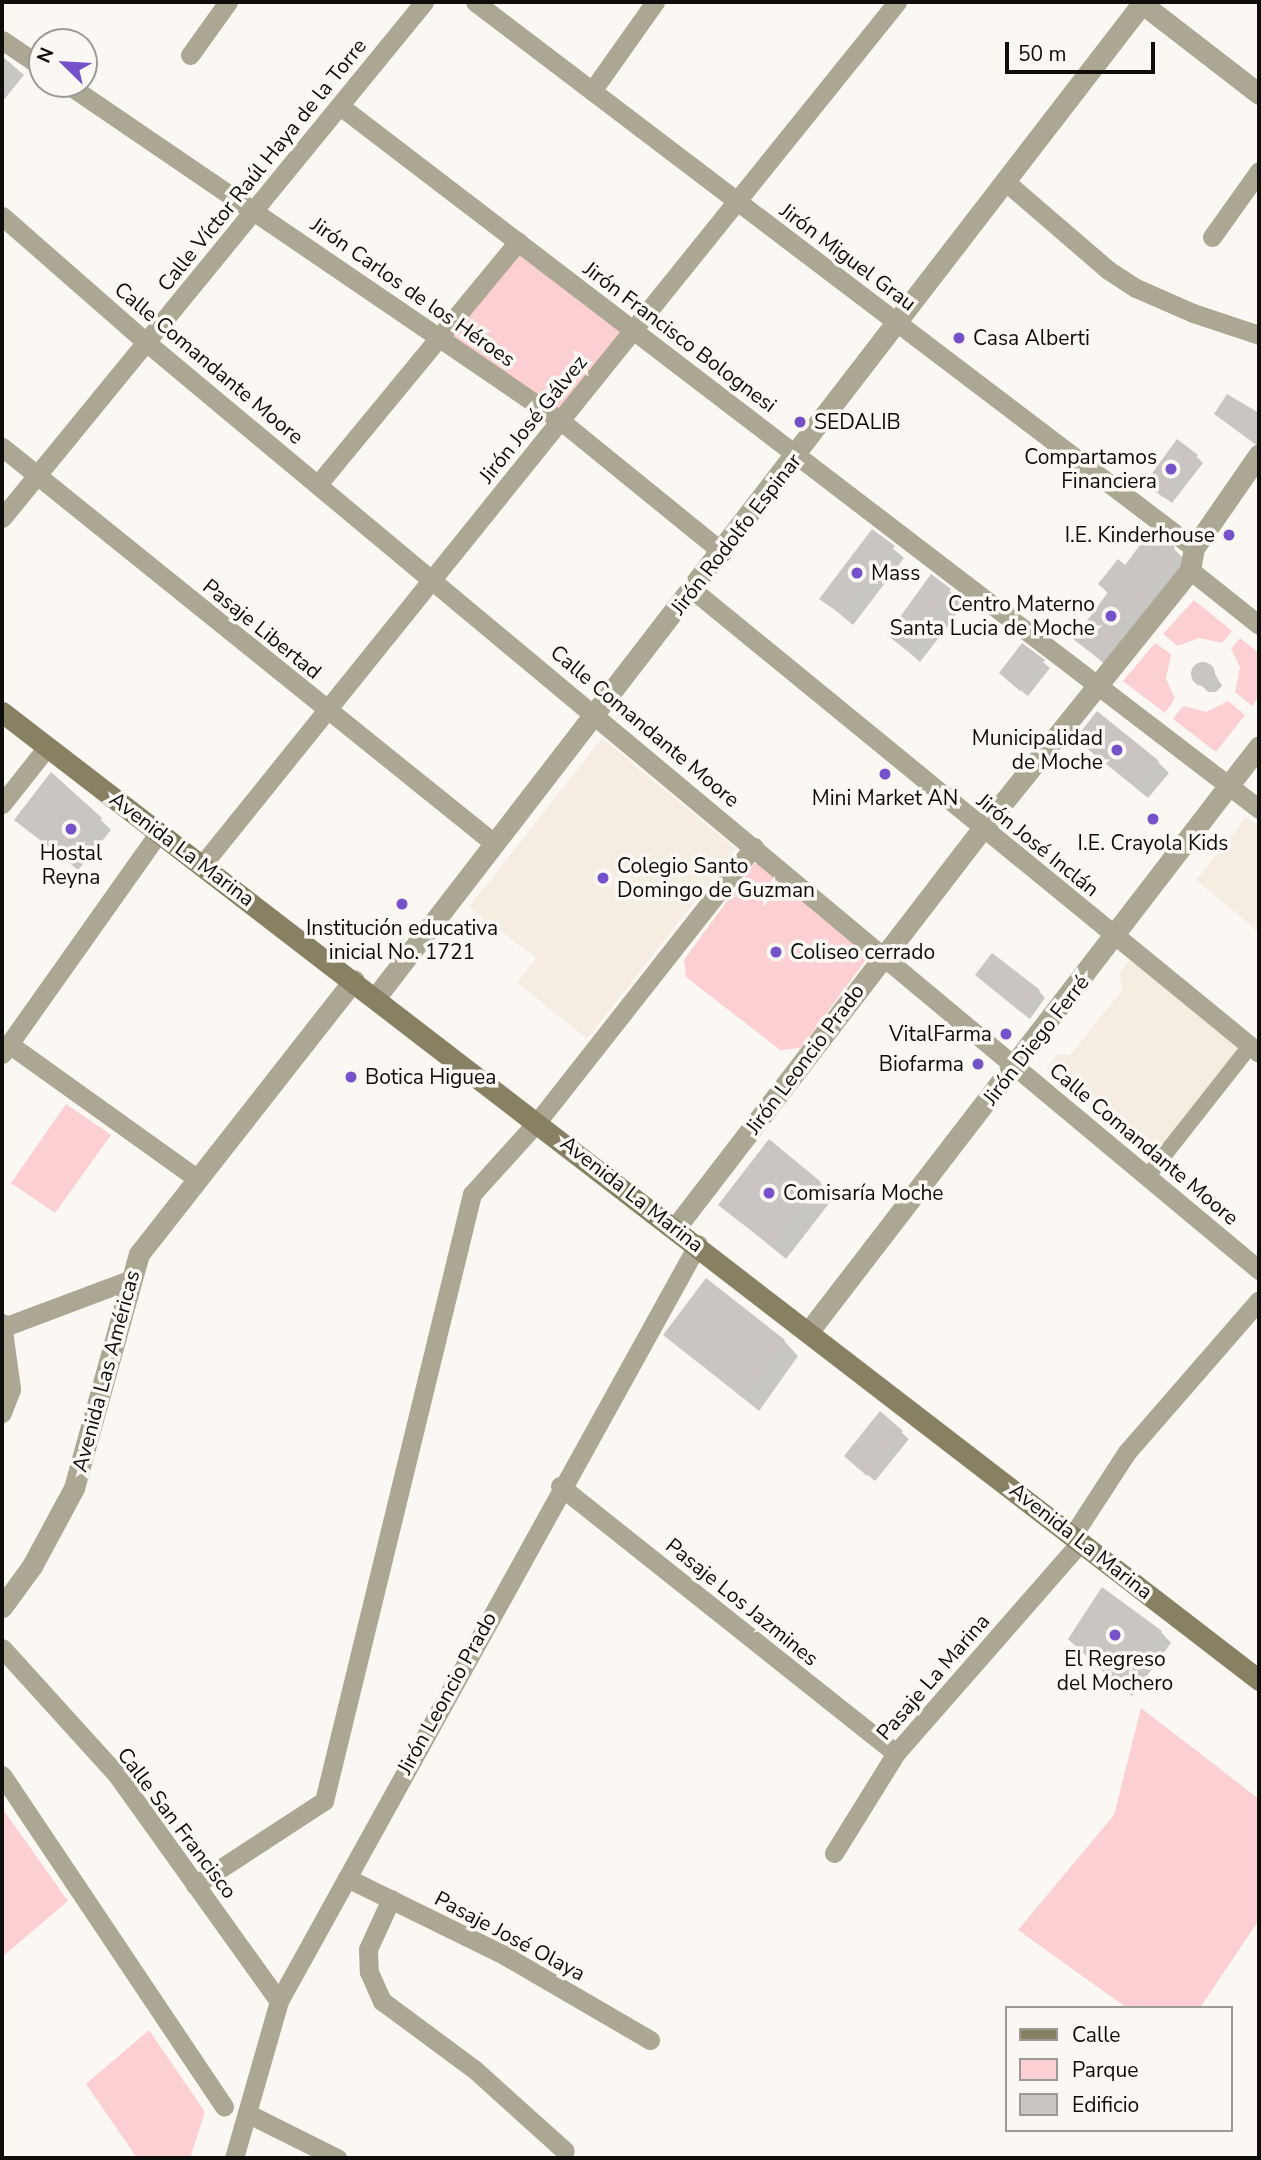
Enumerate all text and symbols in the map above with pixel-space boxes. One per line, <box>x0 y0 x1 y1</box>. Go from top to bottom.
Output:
north arrow <box>28 28 98 98</box>
scale bar <box>1009 28 1160 72</box>
street label: Calle Víctor Raúl Haya de la Torre <box>152 34 372 296</box>
text: 50 m <box>1018 40 1067 68</box>
text: N <box>31 43 60 67</box>
street label: Jirón Miguel Grau <box>775 198 921 316</box>
street label: Jirón Carlos de los Héroes <box>306 212 520 372</box>
street label: Jirón Francisco Bolognesi <box>579 256 781 418</box>
street label: Calle Comandante Moore <box>109 277 309 449</box>
place label: Casa Alberti <box>973 325 1090 351</box>
marker: Casa Alberti <box>951 330 967 346</box>
street label: Jirón José Gálvez <box>474 350 592 488</box>
place label: SEDALIB <box>814 409 901 435</box>
marker: SEDALIB <box>792 414 808 430</box>
place label: Compartamos Financiera <box>1024 444 1157 494</box>
street label: Jirón Rodolfo Espinar <box>665 449 807 619</box>
marker: Compartamos Financiera <box>1163 461 1179 477</box>
place label: I.E. Kinderhouse <box>1065 522 1215 548</box>
marker: I.E. Kinderhouse <box>1221 527 1237 543</box>
place label: Mass <box>871 560 920 586</box>
marker: Mass <box>849 565 865 581</box>
street label: Pasaje Libertad <box>198 574 326 684</box>
place label: Centro Materno Santa Lucia de Moche <box>890 591 1095 641</box>
marker: Centro Materno Santa Lucia de Moche <box>1101 606 1121 626</box>
street label: Calle Comandante Moore <box>545 640 745 812</box>
place label: Municipalidad de Moche <box>972 725 1103 775</box>
marker: Municipalidad de Moche <box>1109 742 1125 758</box>
marker: Mini Market AN <box>877 766 893 782</box>
place label: Mini Market AN <box>812 785 958 811</box>
street label: Avenida La Marina <box>105 786 259 912</box>
street label: Jirón José Inclán <box>972 788 1104 902</box>
marker: I.E. Crayola Kids <box>1145 811 1161 827</box>
marker: Hostal Reyna <box>63 821 79 837</box>
place label: I.E. Crayola Kids <box>1078 830 1228 856</box>
place label: Hostal Reyna <box>40 840 102 890</box>
place label: Colegio Santo Domingo de Guzman <box>617 853 815 903</box>
marker: Colegio Santo Domingo de Guzman <box>595 870 611 886</box>
marker: Institución educativa inicial No. 1721 <box>394 896 410 912</box>
place label: Institución educativa inicial No. 1721 <box>306 915 498 965</box>
place label: Coliseo cerrado <box>790 939 935 965</box>
marker: Coliseo cerrado <box>768 944 784 960</box>
street label: Jirón Diego Ferré <box>978 970 1094 1110</box>
street label: Jirón Leoncio Prado <box>740 979 870 1139</box>
place label: VitalFarma <box>889 1021 992 1047</box>
marker: VitalFarma <box>998 1026 1014 1042</box>
place label: Biofarma <box>879 1051 964 1077</box>
marker: Biofarma <box>970 1056 986 1072</box>
street label: Calle Comandante Moore <box>1044 1058 1244 1230</box>
place label: Botica Higuea <box>365 1064 496 1090</box>
marker: Botica Higuea <box>343 1069 359 1085</box>
street label: Avenida La Marina <box>555 1130 709 1258</box>
place label: Comisaría Moche <box>783 1180 944 1206</box>
marker: Comisaría Moche <box>761 1185 777 1201</box>
street label: Avenida Las Américas <box>67 1267 145 1475</box>
street label: Avenida La Marina <box>1004 1477 1158 1605</box>
street label: Pasaje Los Jazmines <box>661 1533 823 1671</box>
street label: Jirón Leoncio Prado <box>392 1608 502 1778</box>
street label: Pasaje La Marina <box>871 1609 995 1745</box>
marker: El Regreso del Mochero <box>1107 1627 1123 1643</box>
place label: El Regreso del Mochero <box>1057 1646 1173 1696</box>
street label: Calle San Francisco <box>112 1742 242 1904</box>
street label: Pasaje José Olaya <box>430 1886 590 1986</box>
legend <box>1006 2006 1233 2132</box>
text: Calle <box>1072 2021 1120 2049</box>
text: Parque <box>1072 2056 1139 2084</box>
text: Edificio <box>1072 2091 1139 2119</box>

